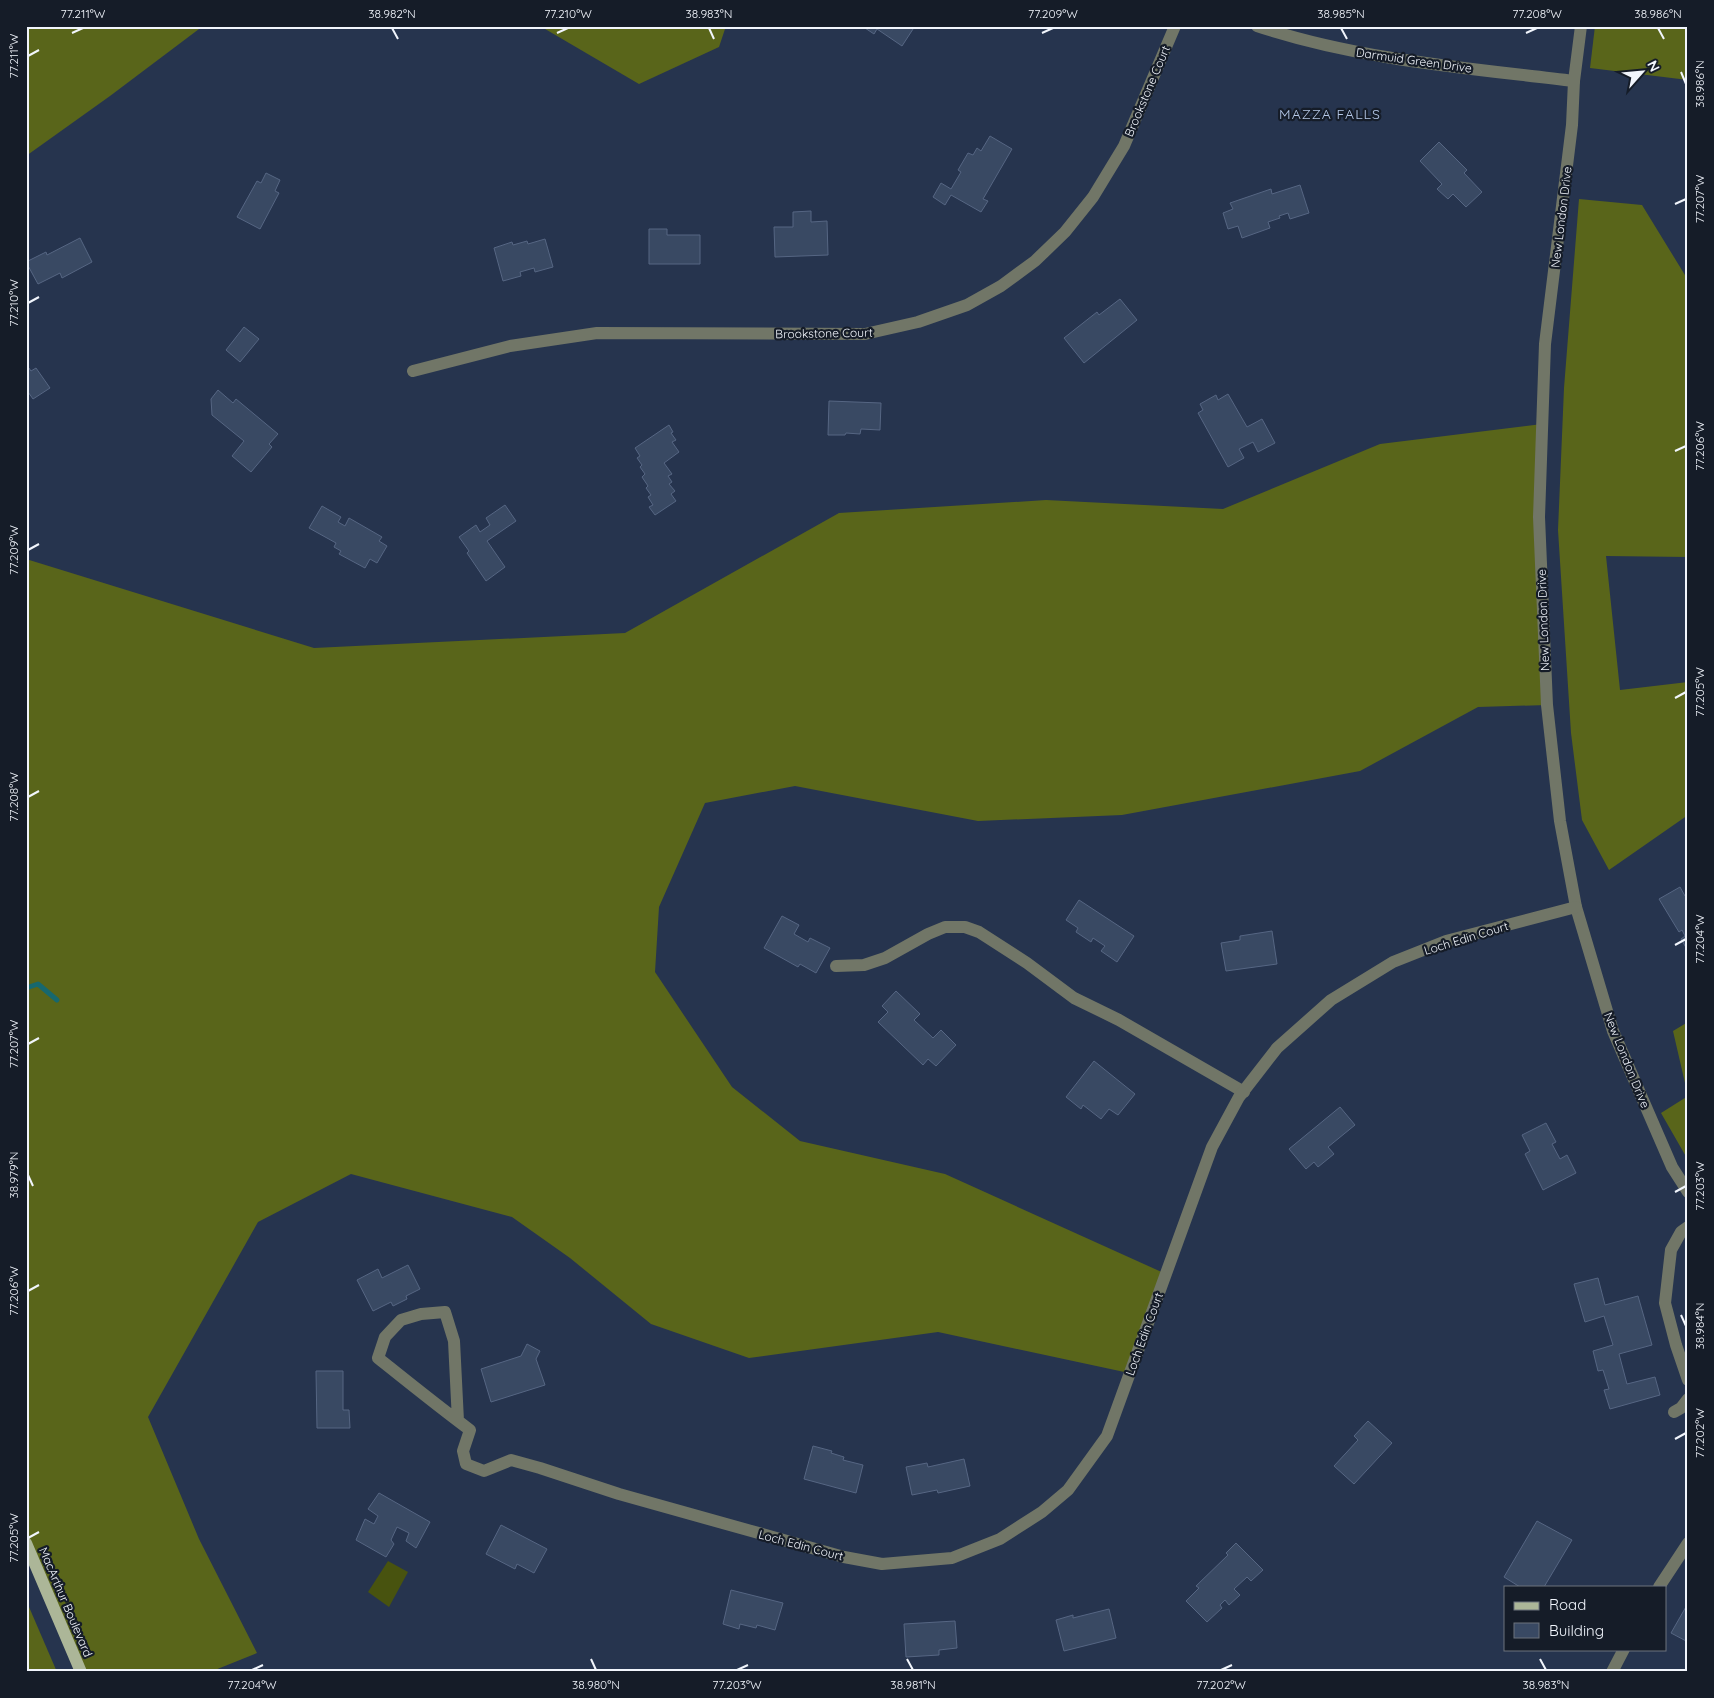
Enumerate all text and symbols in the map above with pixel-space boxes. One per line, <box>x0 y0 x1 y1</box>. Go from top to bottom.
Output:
text: 77.211°W <box>61 6 106 21</box>
text: 38.982°N <box>368 6 416 21</box>
text: 77.210°W <box>544 6 592 21</box>
text: 38.983°N <box>685 6 733 21</box>
text: 77.209°W <box>1028 6 1078 21</box>
text: 38.985°N <box>1317 6 1365 21</box>
text: 77.208°W <box>1512 6 1562 21</box>
text: 38.986°N <box>1634 6 1682 21</box>
text: 77.211°W <box>6 33 21 78</box>
street label: Brookstone Court <box>1121 43 1173 139</box>
street label: Darmuid Green Drive <box>1355 44 1473 76</box>
north arrow <box>1616 48 1666 98</box>
text: N <box>1643 57 1664 75</box>
text: 38.986°N <box>1692 60 1707 108</box>
district label: MAZZA FALLS <box>1279 105 1381 123</box>
street label: New London Drive <box>1547 165 1575 269</box>
text: 77.207°W <box>1692 174 1707 223</box>
text: 77.210°W <box>6 279 21 327</box>
street label: Brookstone Court <box>775 325 873 341</box>
text: 77.206°W <box>1692 421 1707 471</box>
text: 77.209°W <box>6 525 21 575</box>
street label: New London Drive <box>1534 569 1552 671</box>
text: 77.205°W <box>1692 667 1707 717</box>
text: 77.208°W <box>6 772 21 822</box>
text: 77.204°W <box>1692 914 1707 964</box>
street label: Loch Edin Court <box>1422 918 1510 958</box>
street label: New London Drive <box>1601 1010 1653 1110</box>
text: 77.207°W <box>6 1019 21 1068</box>
text: 38.979°N <box>6 1152 21 1198</box>
text: 77.203°W <box>1692 1161 1707 1211</box>
text: 77.206°W <box>6 1266 21 1316</box>
street label: Loch Edin Court <box>1122 1290 1166 1378</box>
text: 38.984°N <box>1692 1302 1707 1350</box>
text: 77.202°W <box>1692 1408 1707 1458</box>
text: 77.205°W <box>6 1513 21 1563</box>
street label: Loch Edin Court <box>757 1526 845 1564</box>
street label: MacArthur Boulevard <box>36 1545 96 1659</box>
legend <box>1504 1586 1666 1650</box>
text: Road <box>1549 1595 1586 1614</box>
text: Building <box>1549 1621 1604 1640</box>
text: 77.204°W <box>227 1677 277 1692</box>
text: 38.980°N <box>572 1677 620 1692</box>
text: 77.203°W <box>712 1677 762 1692</box>
text: 38.981°N <box>890 1677 936 1692</box>
text: 77.202°W <box>1196 1677 1246 1692</box>
text: 38.983°N <box>1522 1677 1570 1692</box>

